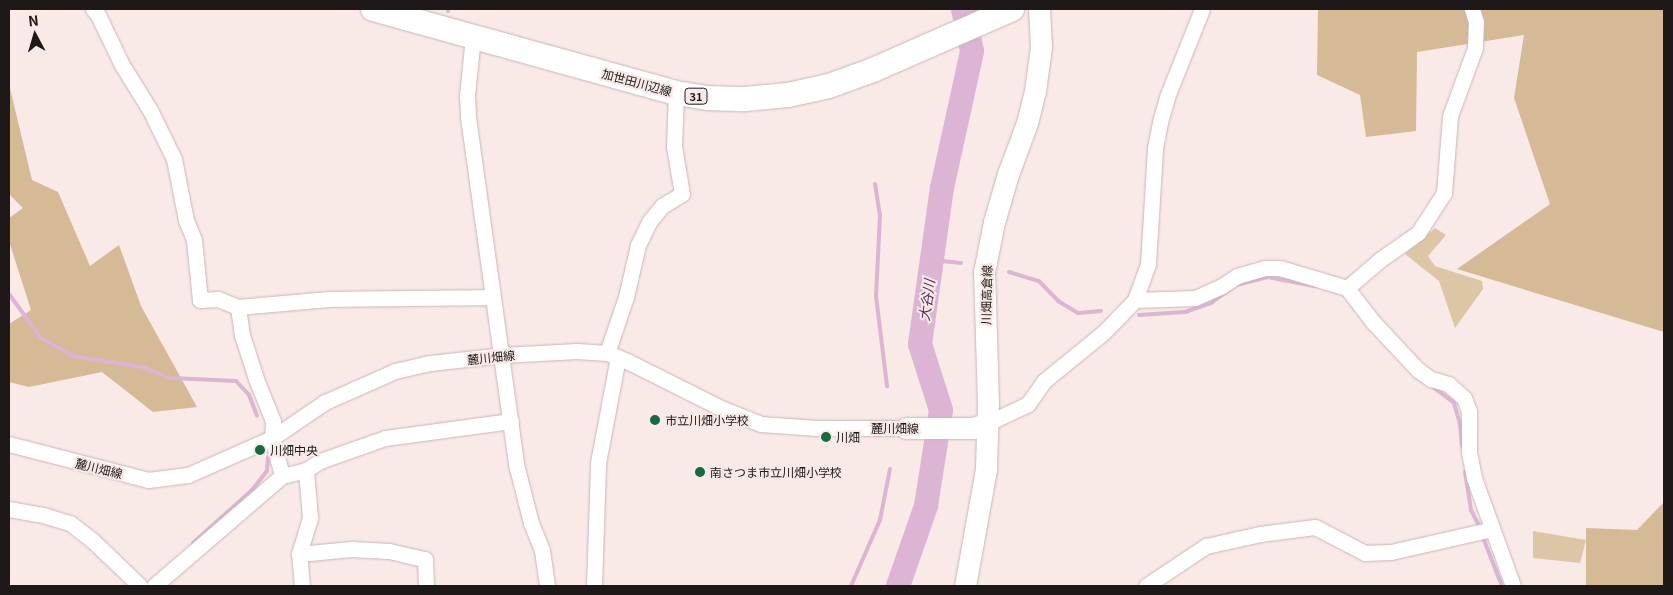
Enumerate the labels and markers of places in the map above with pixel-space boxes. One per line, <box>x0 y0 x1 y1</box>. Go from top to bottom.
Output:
place label: 市立川畑小学校 <box>665 413 749 427</box>
marker: 市立川畑小学校 <box>649 414 661 426</box>
place label: 川畑 <box>836 430 860 444</box>
marker: 川畑 <box>820 431 832 443</box>
place label: 川畑中央 <box>270 443 318 457</box>
marker: 川畑中央 <box>254 444 266 456</box>
place label: 南さつま市立川畑小学校 <box>710 465 842 479</box>
marker: 南さつま市立川畑小学校 <box>694 466 706 478</box>

